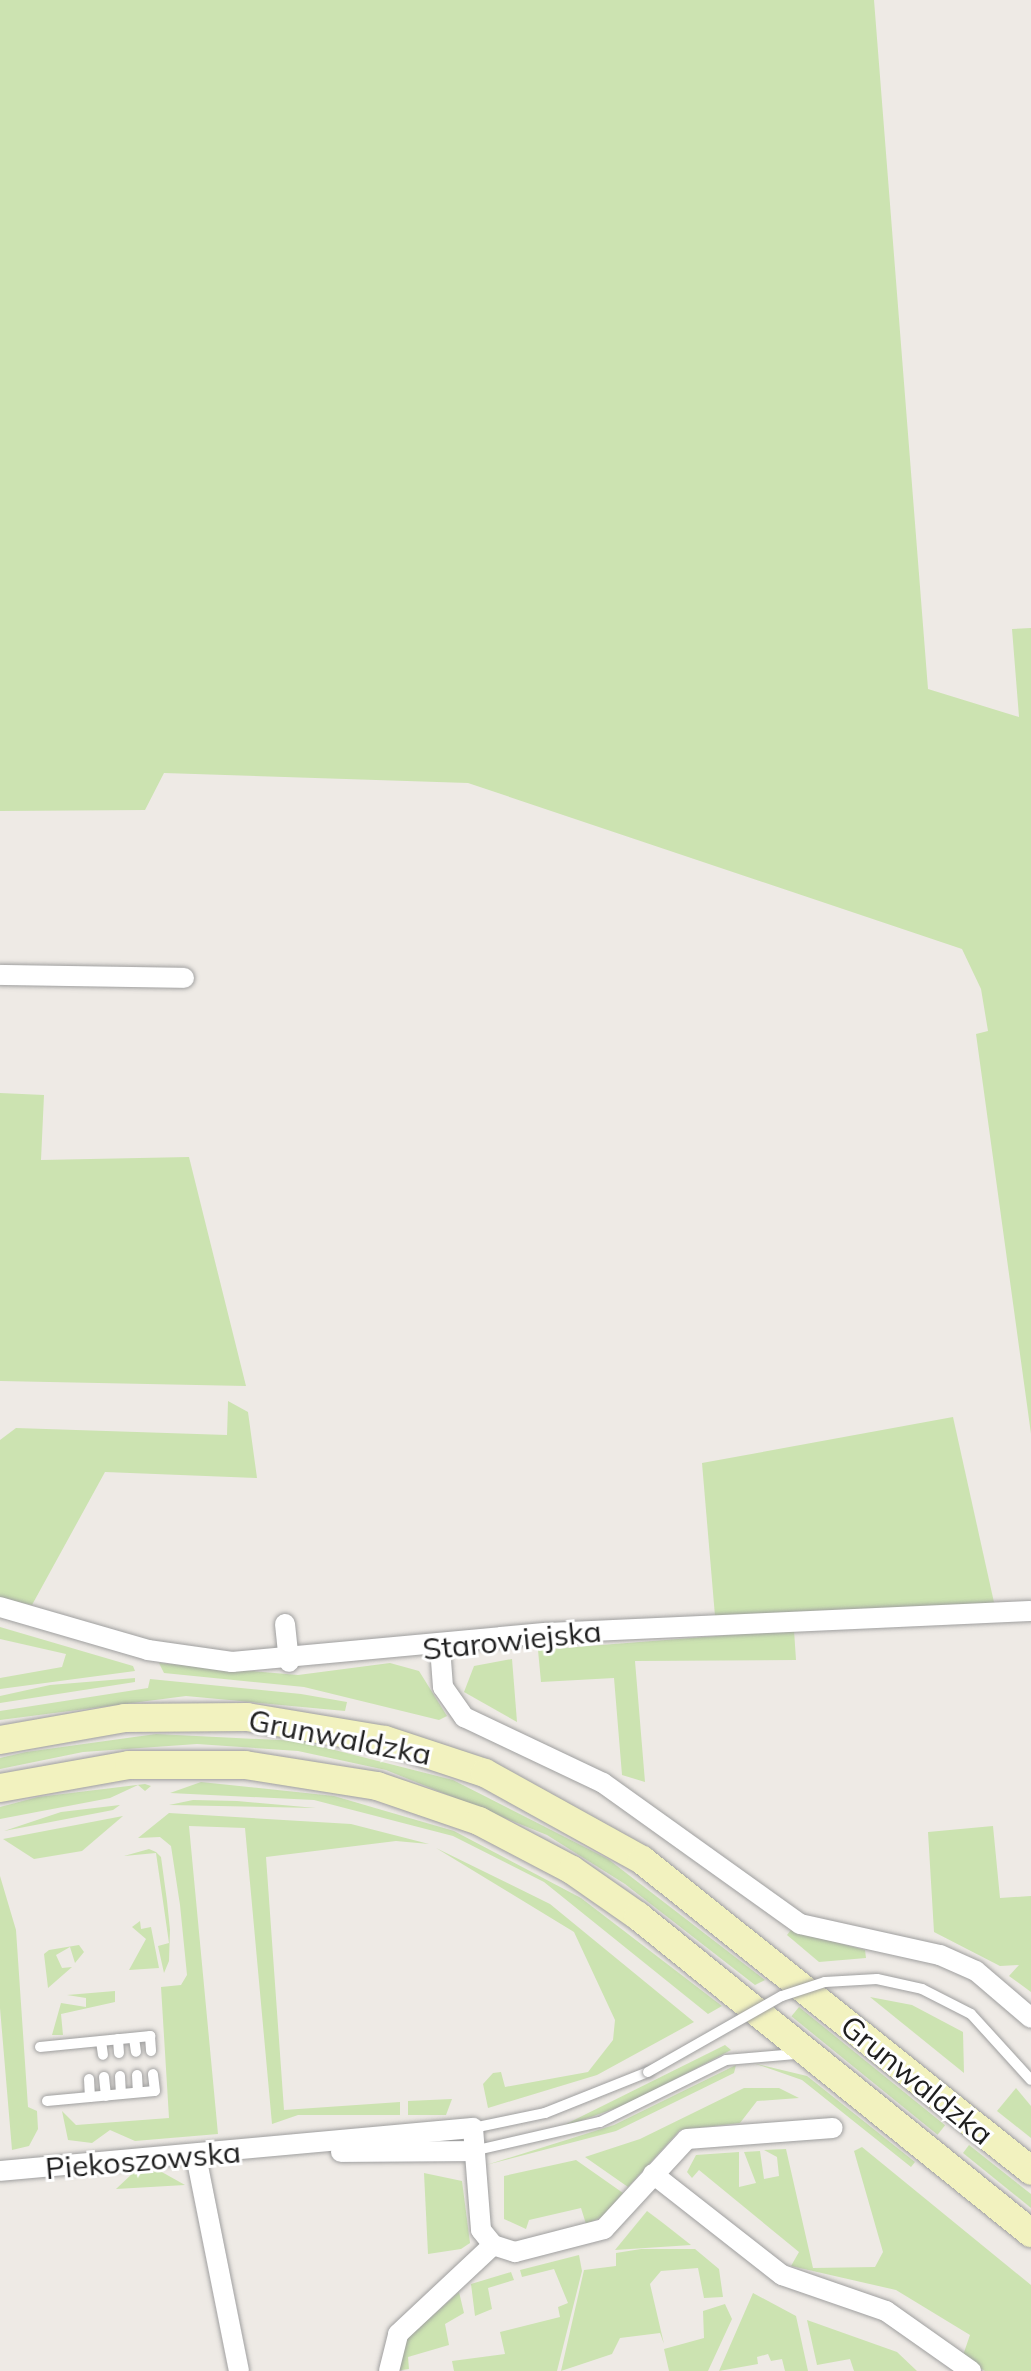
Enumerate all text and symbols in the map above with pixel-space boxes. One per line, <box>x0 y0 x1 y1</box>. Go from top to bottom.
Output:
street label: Starowiejska <box>421 1613 603 1667</box>
street label: Grunwaldzka <box>246 1702 434 1772</box>
street label: Grunwaldzka <box>834 2008 1000 2152</box>
street label: Piekoszowska <box>44 2134 242 2186</box>

